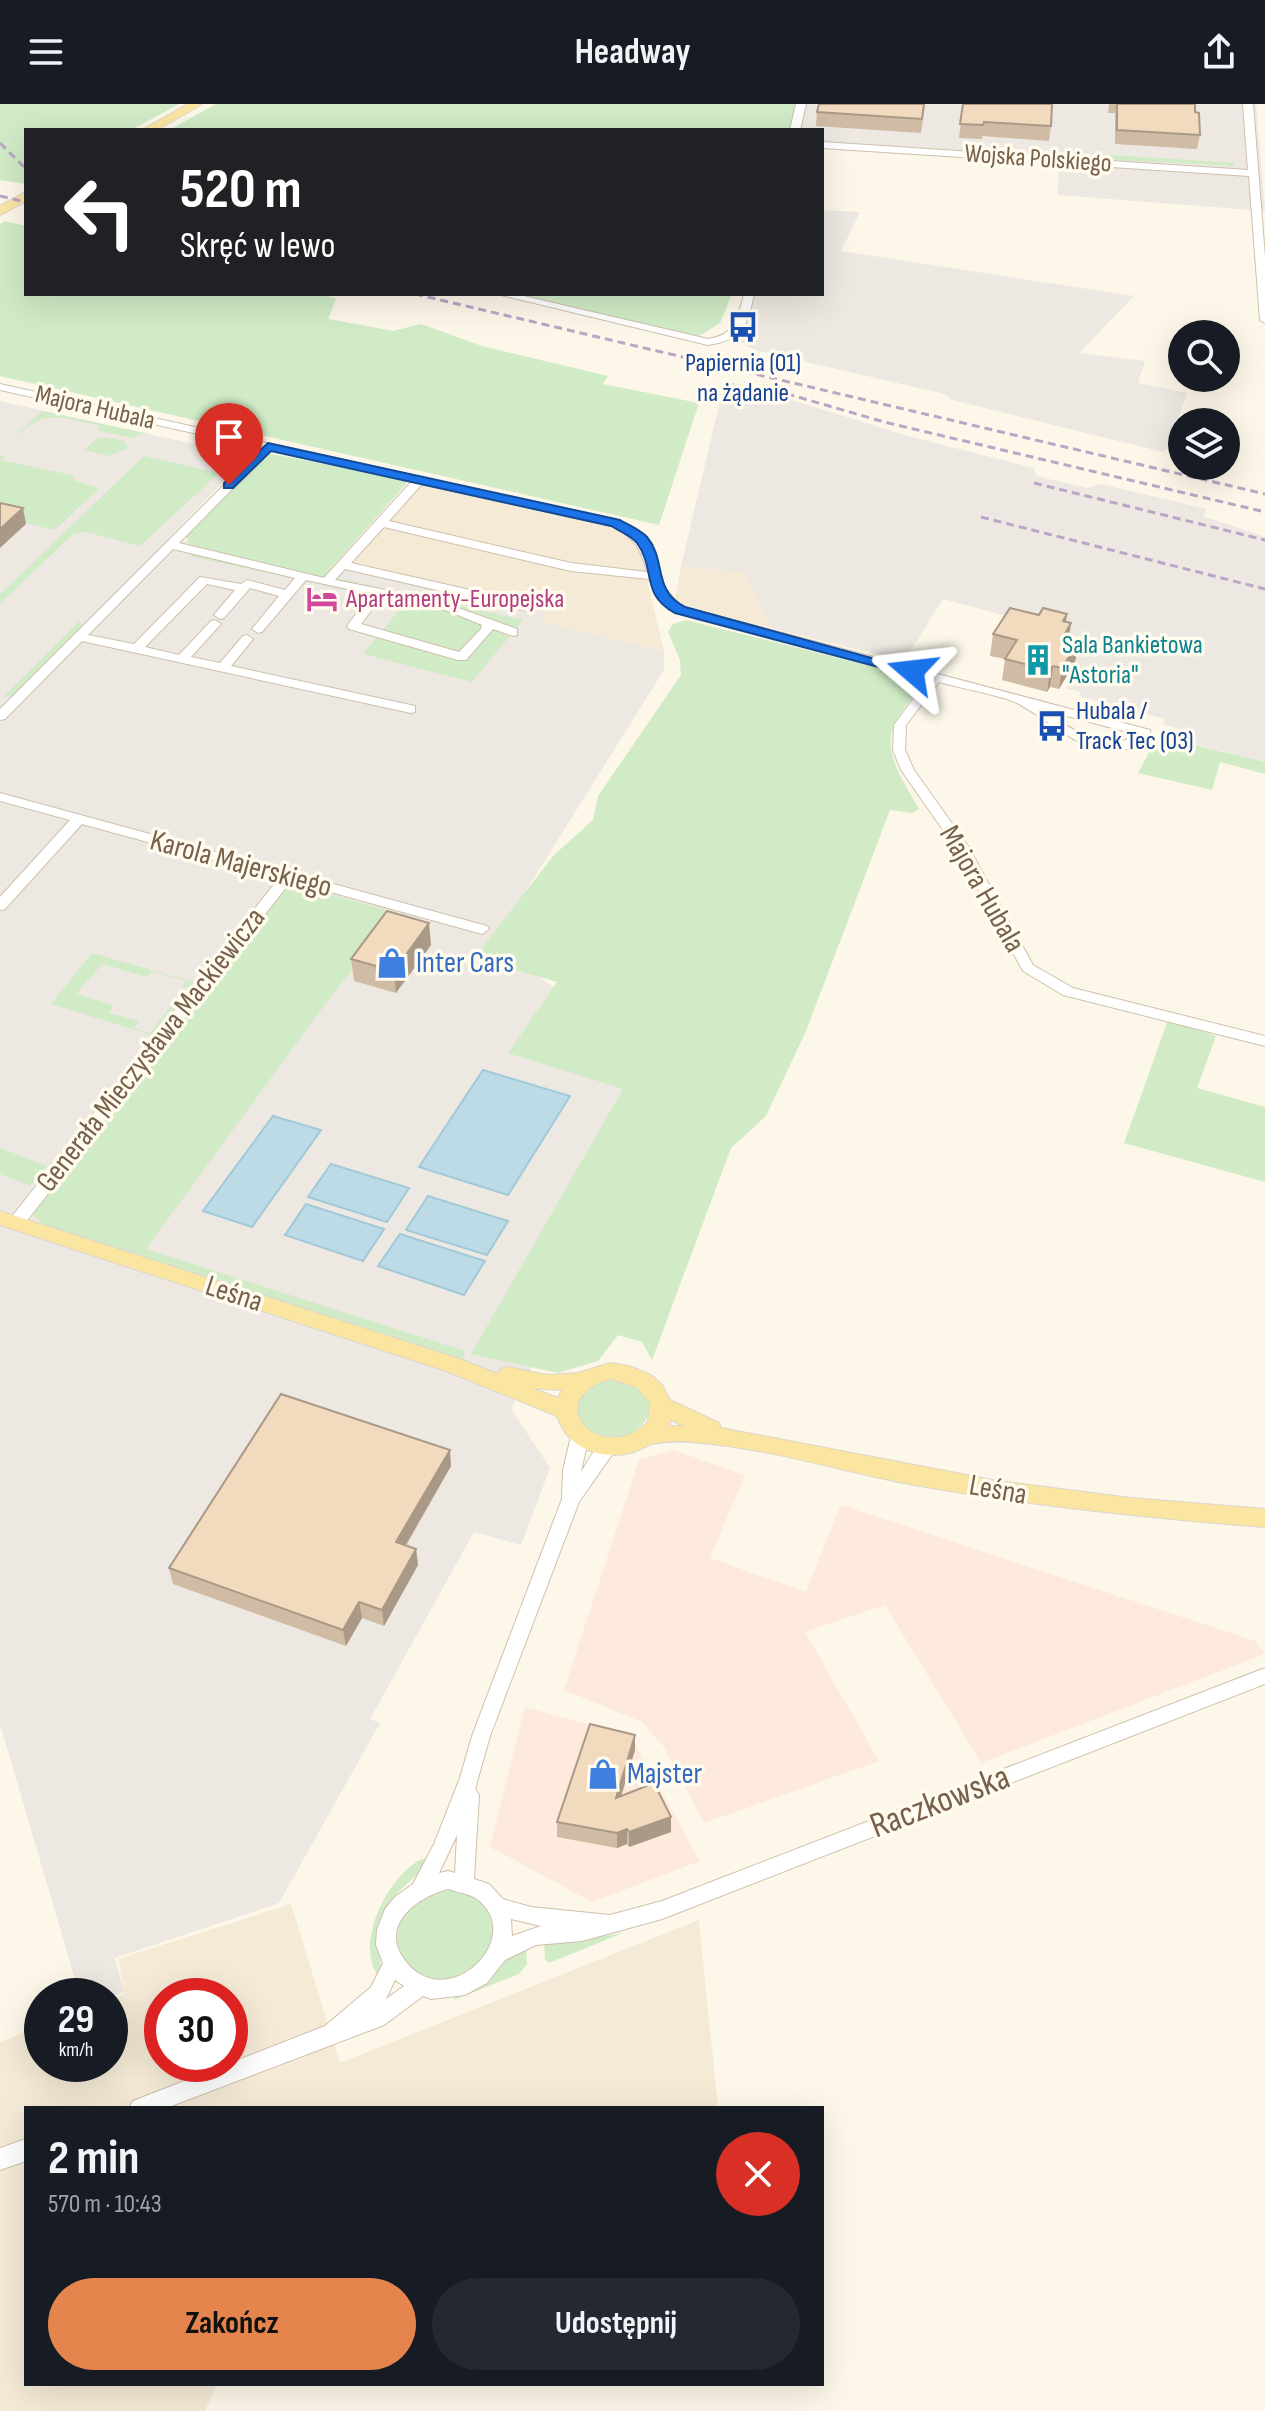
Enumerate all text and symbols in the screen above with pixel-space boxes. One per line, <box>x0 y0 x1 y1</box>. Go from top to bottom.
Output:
icon: menu <box>24 30 68 74</box>
icon: share <box>1197 30 1241 74</box>
text: Headway <box>575 31 690 74</box>
street label: Wojska Polskiego <box>963 138 1113 180</box>
text: 520 m <box>180 157 302 224</box>
icon: left <box>48 160 152 264</box>
text: Skręć w lewo <box>180 225 335 268</box>
bus stop icon: Papiernia (01) na żądanie <box>726 310 760 344</box>
map controls <box>1168 320 1240 480</box>
button: search <box>1168 320 1240 392</box>
place label: Papiernia (01) na żądanie <box>685 348 801 409</box>
street label: Majora Hubala <box>32 379 158 437</box>
pin <box>195 403 263 485</box>
button: layers <box>1168 408 1240 480</box>
icon: arrive <box>207 415 251 459</box>
hotel icon: Apartamenty-Europejska <box>305 582 339 616</box>
place label: Apartamenty-Europejska <box>345 584 564 615</box>
position arrow <box>870 629 954 713</box>
place label: Sala Bankietowa "Astoria" <box>1062 630 1203 691</box>
building icon: Sala Bankietowa "Astoria" <box>1021 643 1055 677</box>
place label: Hubala / Track Tec (03) <box>1076 696 1194 757</box>
bus stop icon: Hubala / Track Tec (03) <box>1035 709 1069 743</box>
street label: Majora Hubala <box>931 819 1033 959</box>
street label: Karola Majerskiego <box>146 822 336 906</box>
street label: Generała Mieczysława Mackiewicza <box>29 901 273 1199</box>
place label: Inter Cars <box>416 945 514 981</box>
shop icon: Inter Cars <box>375 946 409 980</box>
street label: Leśna <box>201 1268 267 1320</box>
street label: Leśna <box>966 1467 1030 1513</box>
place label: Majster <box>627 1756 702 1792</box>
street label: Raczkowska <box>864 1756 1016 1848</box>
shop icon: Majster <box>586 1757 620 1791</box>
speed limit sign: 30 <box>144 1978 248 2082</box>
text: 29 <box>58 1996 94 2044</box>
text: km/h <box>59 2038 93 2062</box>
text: 2 min <box>48 2130 139 2187</box>
button: close <box>716 2132 800 2216</box>
text: 570 m · 10:43 <box>48 2189 162 2220</box>
button: Zakończ <box>48 2278 416 2370</box>
button: Udostępnij <box>432 2278 800 2370</box>

